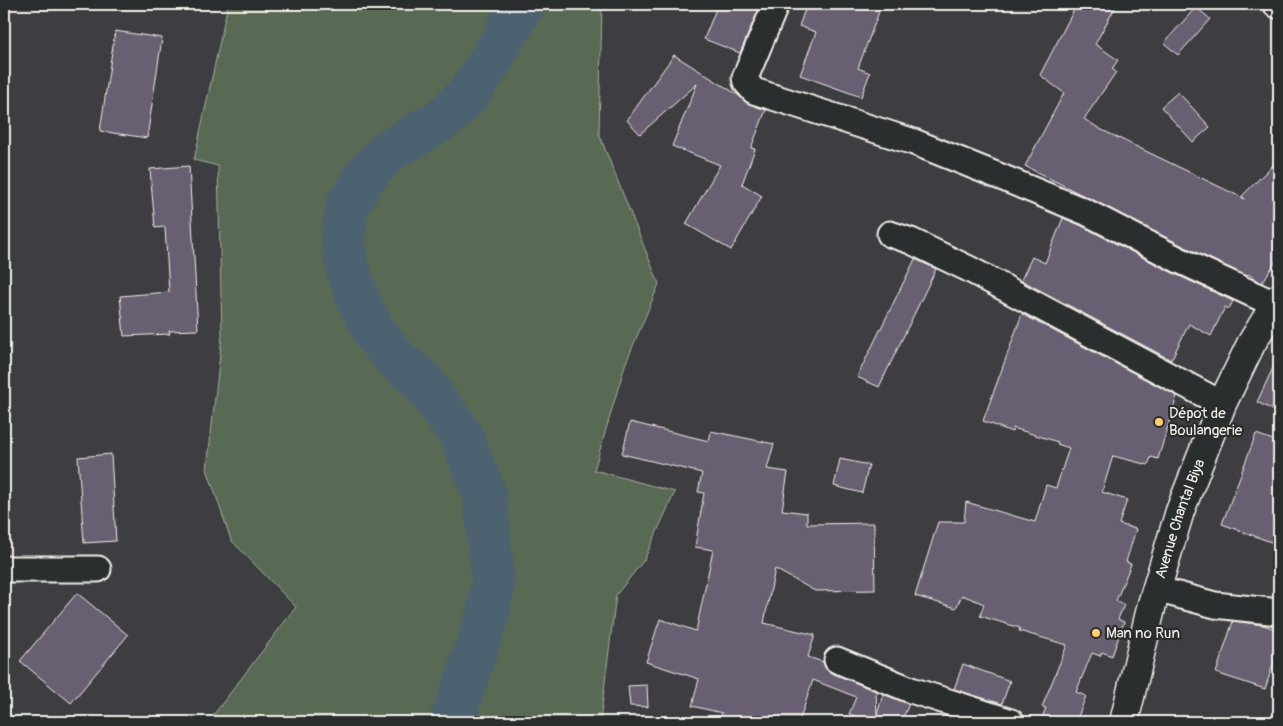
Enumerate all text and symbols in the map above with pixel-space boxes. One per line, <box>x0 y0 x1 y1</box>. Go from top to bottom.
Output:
place label: Dépot de Boulangerie <box>1169 404 1243 440</box>
marker: Dépot de Boulangerie <box>1153 416 1165 428</box>
street label: Avenue Chantal Biya <box>1151 456 1209 581</box>
place label: Man no Run <box>1106 624 1180 643</box>
marker: Man no Run <box>1090 627 1102 639</box>

